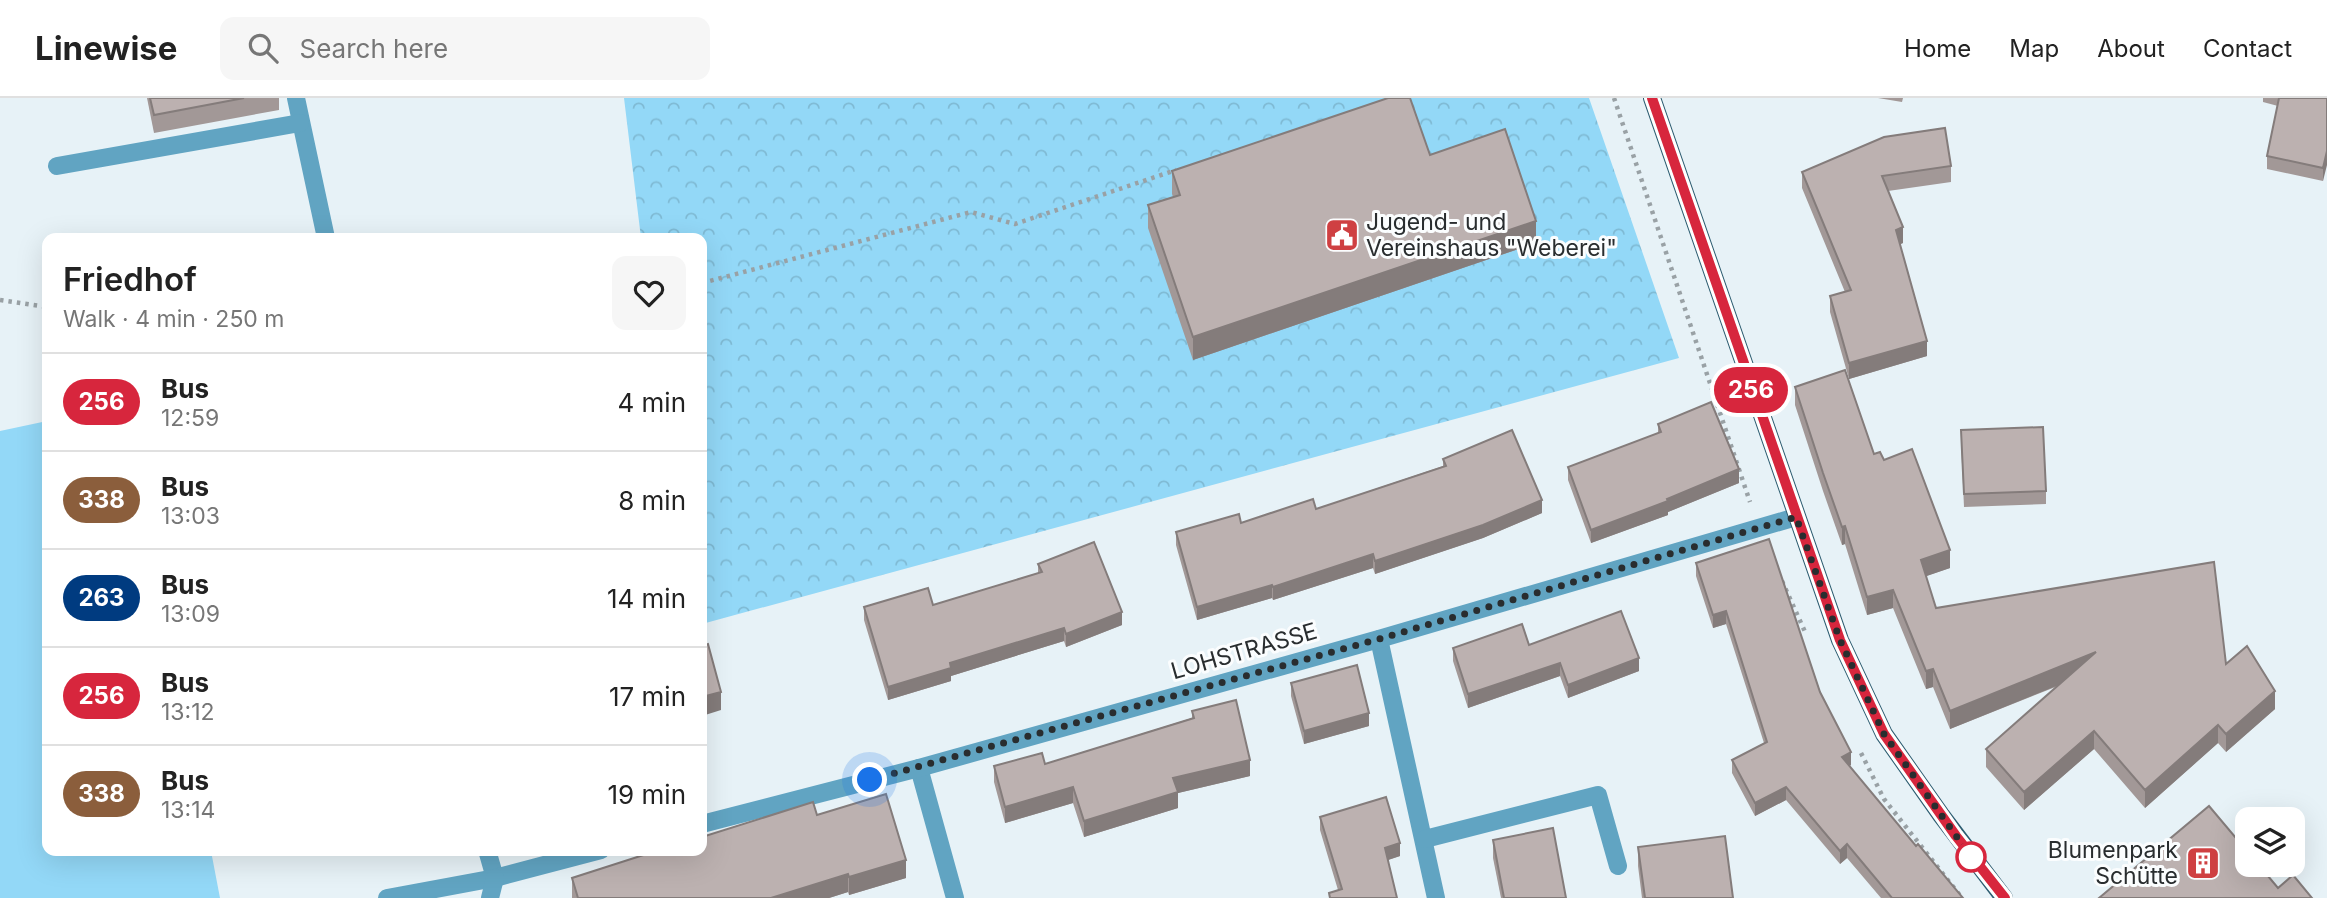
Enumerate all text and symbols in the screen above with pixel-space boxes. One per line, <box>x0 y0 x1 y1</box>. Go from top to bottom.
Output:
search box <box>220 17 710 80</box>
text: Linewise <box>35 28 178 68</box>
icon: search <box>244 29 282 67</box>
text: Search here <box>300 33 448 64</box>
text: Home <box>1904 34 1971 63</box>
text: Map <box>2009 34 2059 63</box>
text: About <box>2097 34 2165 63</box>
text: Contact <box>2203 34 2292 63</box>
place label: Jugend- und Vereinshaus "Weberei" <box>1366 208 1617 262</box>
public building icon: Jugend- und Vereinshaus "Weberei" <box>1323 216 1361 254</box>
button: heart <box>612 256 686 330</box>
text: Friedhof <box>63 259 197 299</box>
text: Walk · 4 min · 250 m <box>63 305 285 333</box>
line badge: 256 <box>1711 367 1791 413</box>
text: Bus <box>161 373 209 404</box>
text: 256 <box>1728 375 1774 404</box>
text: 256 <box>78 387 125 416</box>
text: 4 min <box>617 387 686 418</box>
text: 12:59 <box>161 404 219 432</box>
text: Bus <box>161 471 209 502</box>
text: 338 <box>78 485 125 514</box>
text: 8 min <box>618 485 686 516</box>
text: 13:03 <box>161 502 220 530</box>
text: Bus <box>161 569 209 600</box>
text: 263 <box>78 583 125 612</box>
text: 14 min <box>607 583 686 614</box>
text: 13:09 <box>161 600 220 628</box>
street label: LOHSTRASSE <box>1168 617 1320 685</box>
text: Bus <box>161 667 209 698</box>
text: 256 <box>78 681 125 710</box>
text: 17 min <box>609 681 686 712</box>
text: 13:12 <box>161 698 215 726</box>
your location <box>852 762 887 797</box>
text: Bus <box>161 765 209 796</box>
text: 338 <box>78 779 125 808</box>
text: 19 min <box>608 779 686 810</box>
text: 13:14 <box>161 796 215 824</box>
map controls <box>2235 807 2305 877</box>
button: layers <box>2235 807 2305 877</box>
place label: Blumenpark Schütte <box>2048 836 2178 890</box>
unlabelled marker <box>1956 842 1986 872</box>
building icon: Blumenpark Schütte <box>2184 844 2222 882</box>

